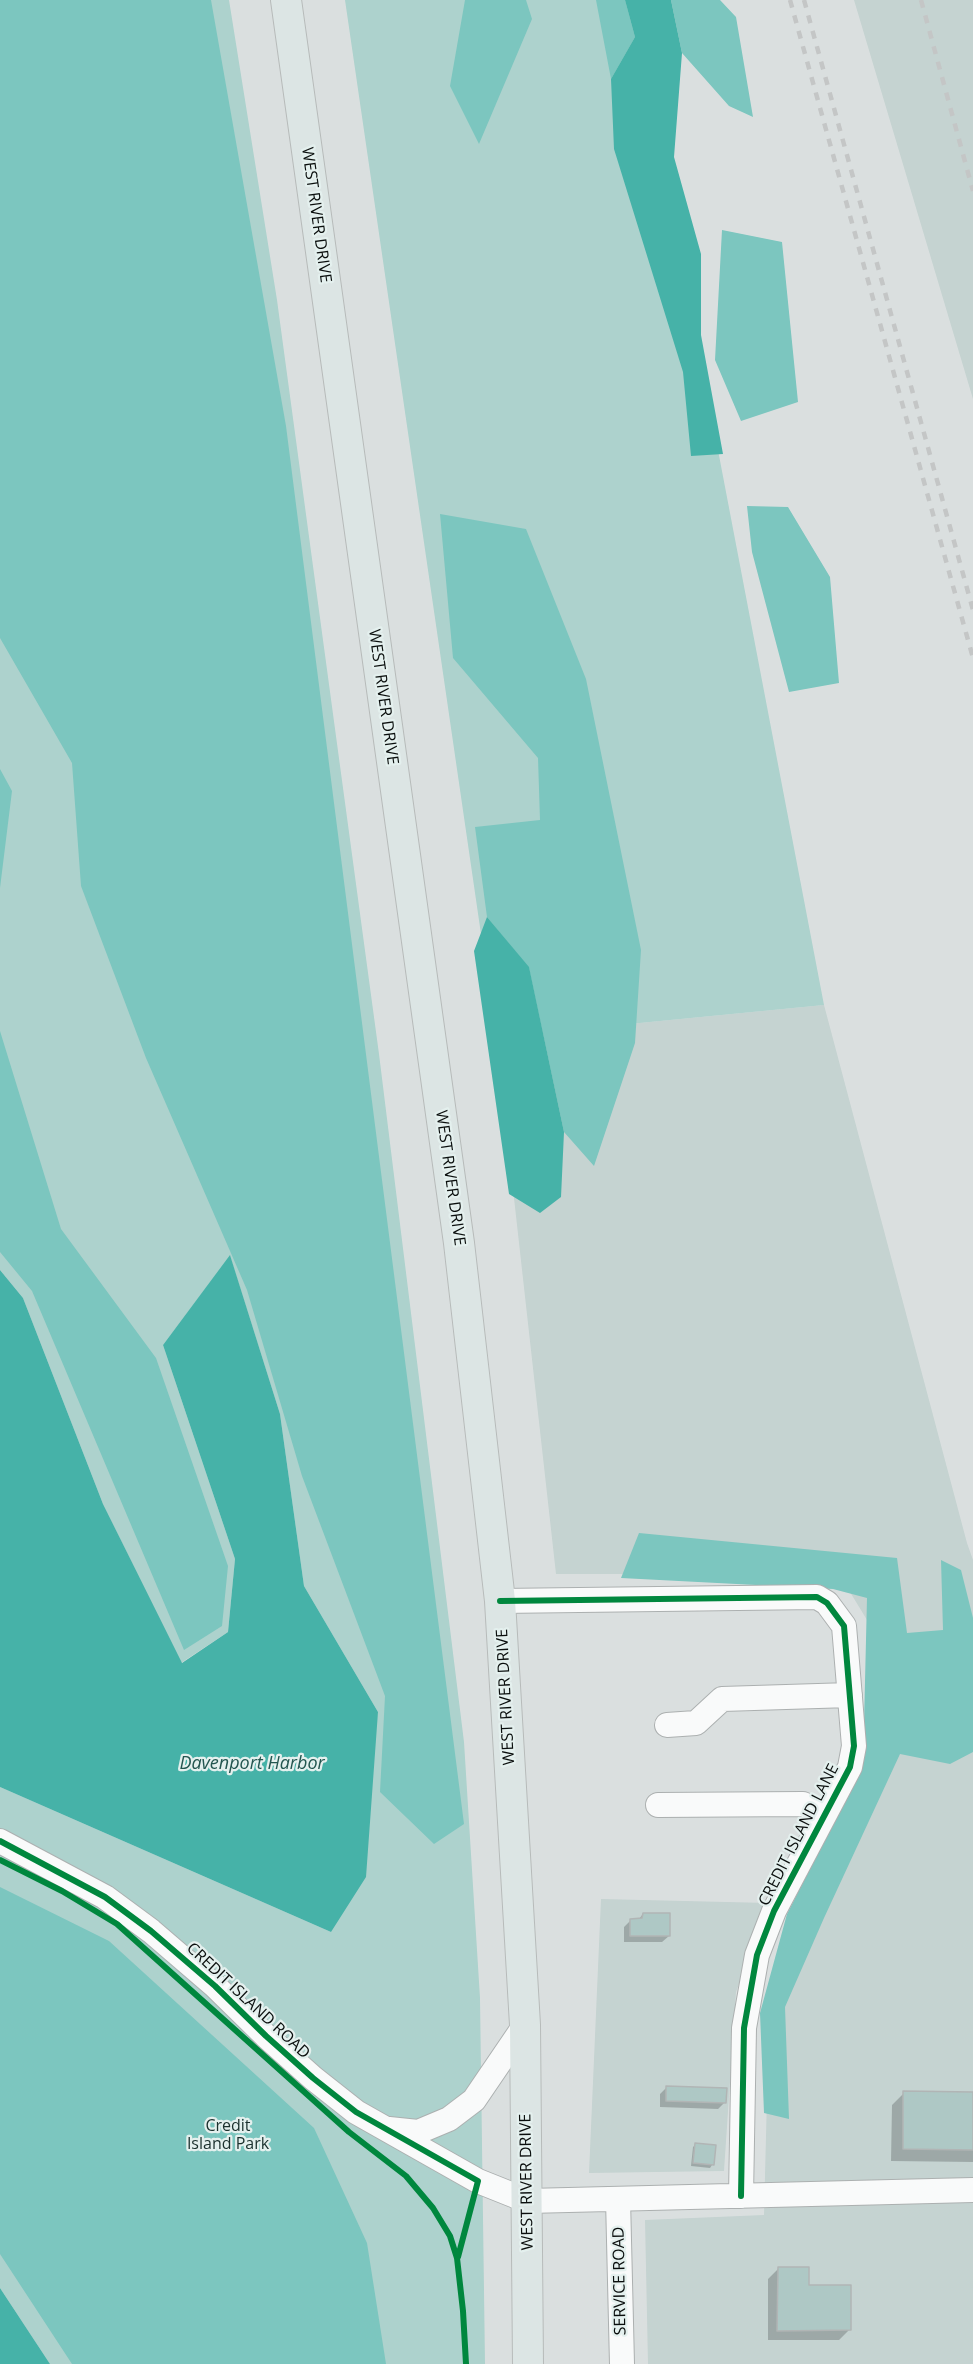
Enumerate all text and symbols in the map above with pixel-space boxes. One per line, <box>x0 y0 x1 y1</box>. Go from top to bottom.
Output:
street label: WEST RIVER DRIVE <box>297 146 335 284</box>
street label: WEST RIVER DRIVE <box>364 628 402 766</box>
street label: WEST RIVER DRIVE <box>431 1109 469 1247</box>
street label: WEST RIVER DRIVE <box>493 1628 519 1766</box>
water label: Davenport Harbor <box>179 1753 325 1775</box>
street label: CREDIT ISLAND LANE <box>755 1761 843 1909</box>
street label: CREDIT ISLAND ROAD <box>182 1939 314 2063</box>
street label: WEST RIVER DRIVE <box>516 2114 538 2250</box>
park label: Credit Island Park <box>187 2116 269 2154</box>
street label: SERVICE ROAD <box>609 2226 631 2336</box>

